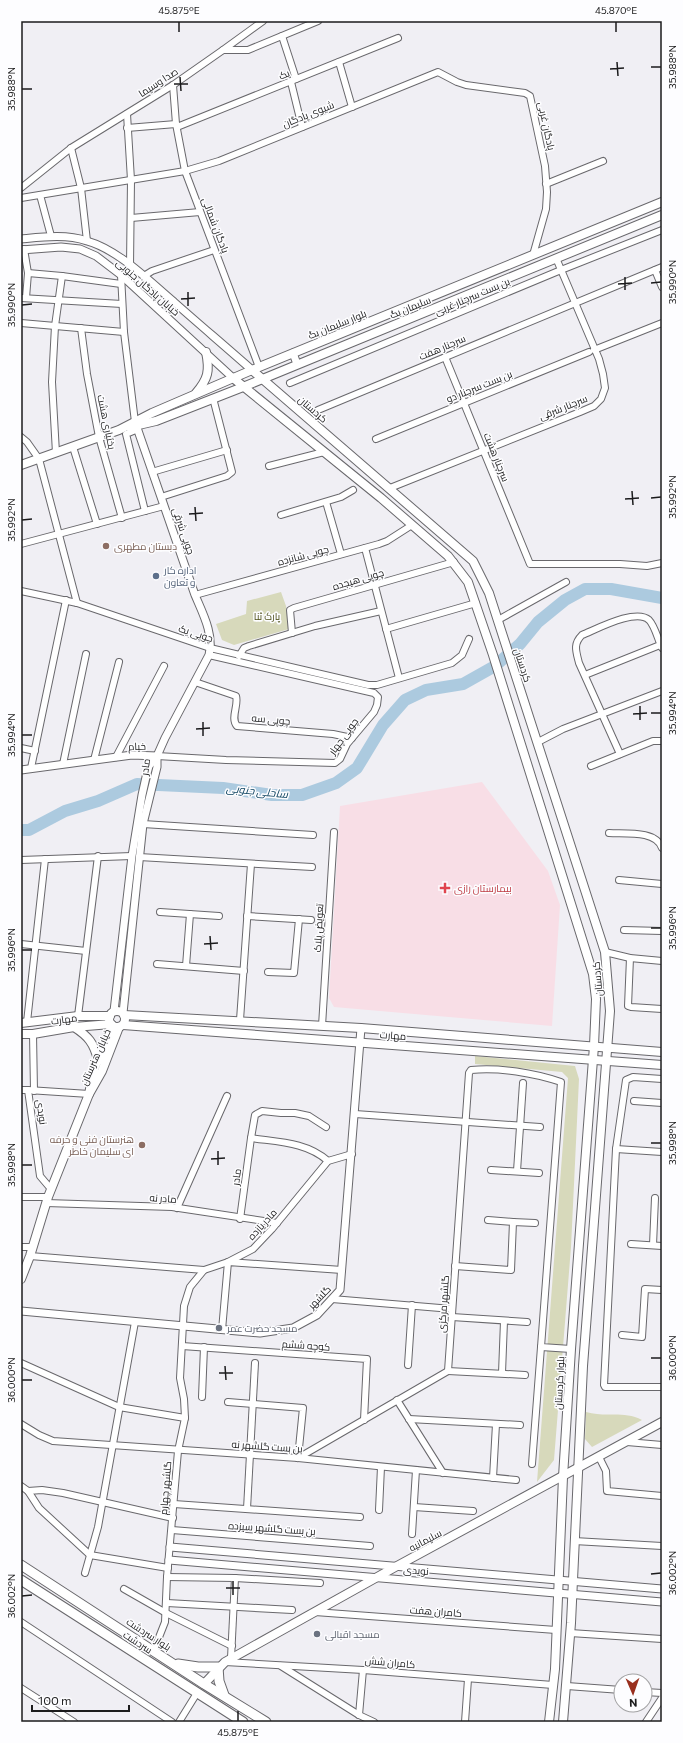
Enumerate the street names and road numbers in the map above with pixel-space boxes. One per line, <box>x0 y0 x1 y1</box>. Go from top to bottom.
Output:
street label: صدا وسیما <box>136 65 180 99</box>
street label: یک <box>277 66 292 82</box>
street label: شیوی پادگان <box>280 98 336 131</box>
street label: پادگان غربی <box>535 101 558 152</box>
street label: پادگان شمالی <box>199 196 232 255</box>
street label: خیابان پادگان جنوبی <box>113 256 182 319</box>
street label: بن بست سرچنار غربی <box>433 275 512 318</box>
street label: سلیمان بگ <box>388 293 433 322</box>
street label: بلوار سلیمان بگ <box>306 307 368 342</box>
street label: سرچنار هفت <box>417 332 468 363</box>
street label: بن بست سرچنار دو <box>444 367 514 406</box>
street label: سرچنار شرقی <box>537 392 589 423</box>
street label: بختیاری هشت <box>94 393 119 451</box>
street label: کردستان <box>295 393 330 426</box>
street label: سرچنار هشت <box>481 431 512 484</box>
street label: چوپی شرقی <box>169 506 198 556</box>
street label: چوپی شانزده <box>276 542 330 569</box>
street label: چوپی هیجده <box>331 566 385 593</box>
street label: چوپی یک <box>177 622 215 645</box>
street label: کردستان <box>511 647 534 684</box>
street label: چوپی سه <box>251 711 291 728</box>
street label: چوپی چهار <box>325 715 361 758</box>
street label: خیام <box>128 740 146 754</box>
street label: مادر <box>138 758 152 777</box>
street label: تعویض پلاک <box>311 903 326 953</box>
street label: کردستان <box>590 961 605 997</box>
street label: مهارت <box>50 1011 78 1028</box>
street label: خیابان هنرستان <box>77 1027 114 1087</box>
street label: مهارت <box>379 1028 407 1043</box>
street label: نویدی <box>33 1099 50 1126</box>
street label: مادر <box>229 1168 243 1187</box>
street label: مادر نه <box>149 1191 177 1205</box>
street label: مادر یازده <box>245 1206 279 1242</box>
street label: گلشهر مرکزی <box>435 1275 452 1333</box>
street label: گلشهر <box>304 1283 334 1313</box>
street label: کوچه ششم <box>281 1337 331 1355</box>
street label: بلوار کردستان <box>552 1356 567 1410</box>
street label: بن بست گلشهر نه <box>231 1438 303 1455</box>
street label: گلشهر چهارم <box>157 1461 175 1516</box>
street label: بن بست گلشهر سیزده <box>228 1519 316 1538</box>
street label: سلیمانیه <box>407 1526 443 1554</box>
street label: نویدی <box>403 1563 429 1578</box>
street label: کامران هفت <box>409 1603 463 1620</box>
street label: بلوار سردشت <box>124 1615 174 1653</box>
street label: سردشت <box>121 1628 155 1656</box>
street label: کامران شش <box>364 1654 416 1671</box>

